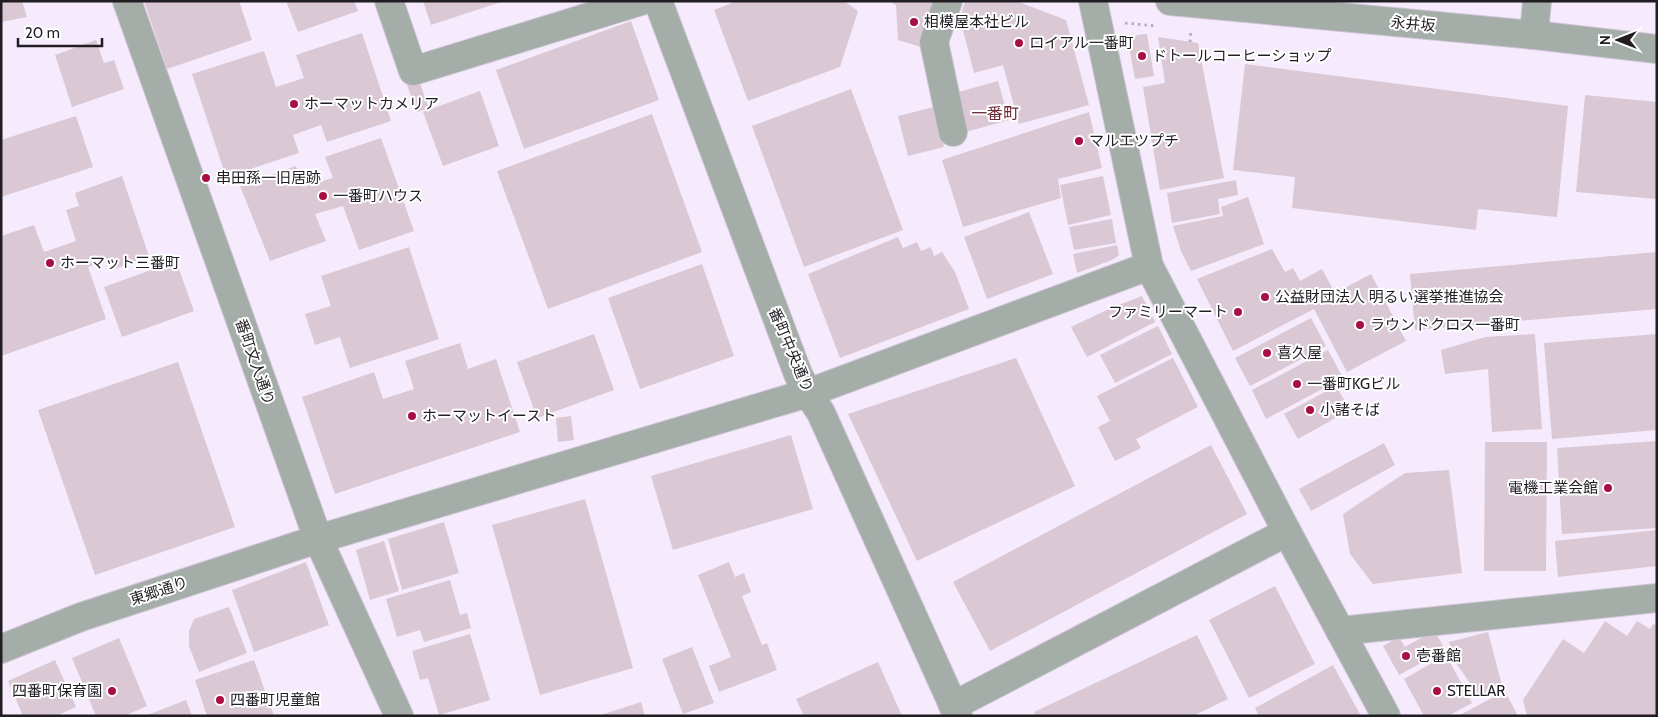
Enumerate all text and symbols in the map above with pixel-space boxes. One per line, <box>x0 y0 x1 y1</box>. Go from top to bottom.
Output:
place label: 相模屋本社ビル <box>924 13 1029 31</box>
street label: 永井坂 <box>1390 13 1436 35</box>
scale bar <box>18 15 101 47</box>
north arrow <box>1593 15 1643 65</box>
marker: 相模屋本社ビル <box>908 16 920 28</box>
text: 20 m <box>25 24 60 42</box>
place label: ロイアル一番町 <box>1029 34 1134 52</box>
text: N <box>1596 35 1614 45</box>
marker: ロイアル一番町 <box>1013 37 1025 49</box>
place label: ドトールコーヒーショップ <box>1152 47 1331 65</box>
marker: ドトールコーヒーショップ <box>1136 50 1148 62</box>
place label: ホーマットカメリア <box>304 95 439 113</box>
marker: ホーマットカメリア <box>288 98 300 110</box>
district label: 一番町 <box>971 104 1019 123</box>
place label: マルエツプチ <box>1089 132 1179 150</box>
marker: マルエツプチ <box>1073 135 1085 147</box>
place label: 串田孫一旧居跡 <box>216 169 321 187</box>
marker: 串田孫一旧居跡 <box>200 172 212 184</box>
place label: 一番町ハウス <box>333 187 423 205</box>
marker: 一番町ハウス <box>317 190 329 202</box>
place label: ホーマット三番町 <box>60 254 180 272</box>
marker: ホーマット三番町 <box>44 257 56 269</box>
place label: 公益財団法人 明るい選挙推進協会 <box>1275 288 1503 306</box>
marker: 公益財団法人 明るい選挙推進協会 <box>1259 291 1271 303</box>
place label: ファミリーマート <box>1108 303 1228 321</box>
street label: 番町中央通り <box>765 305 817 395</box>
marker: ファミリーマート <box>1232 306 1244 318</box>
place label: ラウンドクロス一番町 <box>1370 316 1520 334</box>
street label: 番町文人通り <box>232 317 278 407</box>
marker: ラウンドクロス一番町 <box>1354 319 1366 331</box>
place label: 喜久屋 <box>1277 344 1322 362</box>
marker: 喜久屋 <box>1261 347 1273 359</box>
place label: 一番町KGビル <box>1307 375 1400 393</box>
marker: 一番町KGビル <box>1291 378 1303 390</box>
place label: 小諸そば <box>1320 401 1380 419</box>
marker: 小諸そば <box>1304 404 1316 416</box>
place label: ホーマットイースト <box>422 407 556 425</box>
marker: ホーマットイースト <box>406 410 418 422</box>
place label: 電機工業会館 <box>1508 479 1598 497</box>
marker: 電機工業会館 <box>1602 482 1614 494</box>
street label: 東郷通り <box>128 573 190 609</box>
place label: 壱番館 <box>1416 647 1461 665</box>
marker: 壱番館 <box>1400 650 1412 662</box>
place label: 四番町保育園 <box>12 682 102 700</box>
place label: STELLAR <box>1447 682 1505 700</box>
marker: 四番町保育園 <box>106 685 118 697</box>
marker: STELLAR <box>1431 685 1443 697</box>
place label: 四番町児童館 <box>230 691 320 709</box>
marker: 四番町児童館 <box>214 694 226 706</box>

